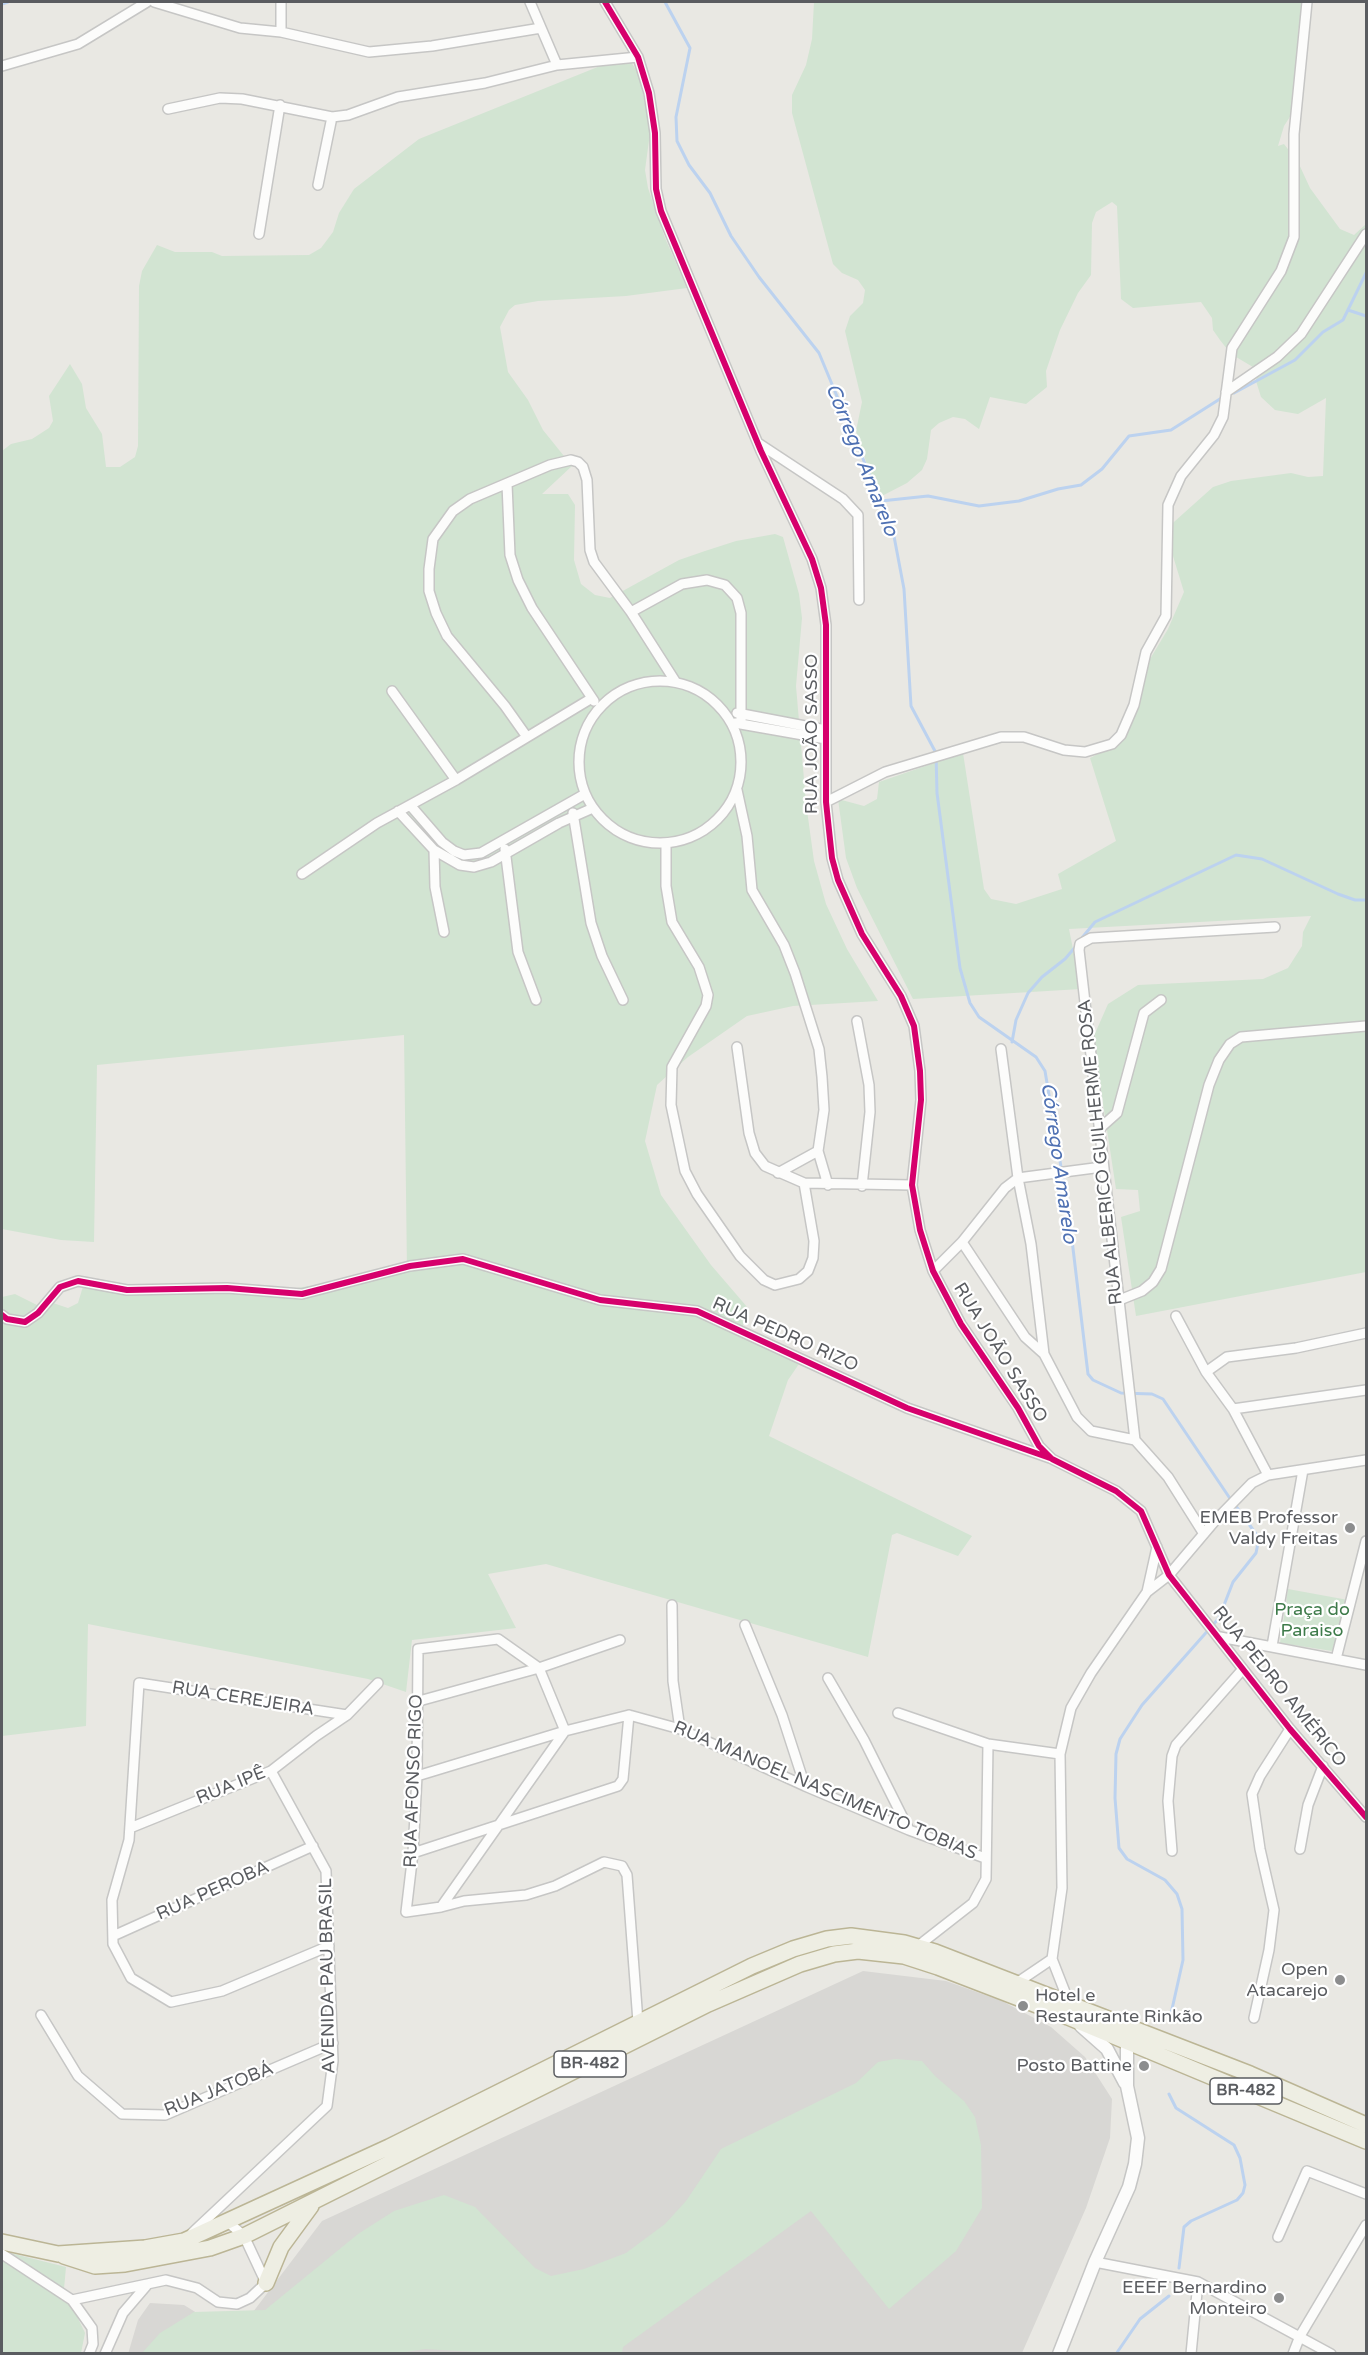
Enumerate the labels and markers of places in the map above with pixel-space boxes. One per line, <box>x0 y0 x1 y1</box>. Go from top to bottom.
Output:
place label: EMEB Professor Valdy Freitas <box>1199 1507 1338 1550</box>
marker: EMEB Professor Valdy Freitas <box>1343 1521 1357 1535</box>
place label: Open Atacarejo <box>1246 1959 1328 2002</box>
marker: Open Atacarejo <box>1333 1973 1347 1987</box>
place label: Hotel e Restaurante Rinkão <box>1035 1985 1203 2028</box>
marker: Hotel e Restaurante Rinkão <box>1016 1999 1030 2013</box>
place label: Posto Battine <box>1017 2055 1132 2077</box>
marker: Posto Battine <box>1137 2059 1151 2073</box>
place label: EEEF Bernardino Monteiro <box>1122 2277 1267 2320</box>
marker: EEEF Bernardino Monteiro <box>1272 2291 1286 2305</box>

